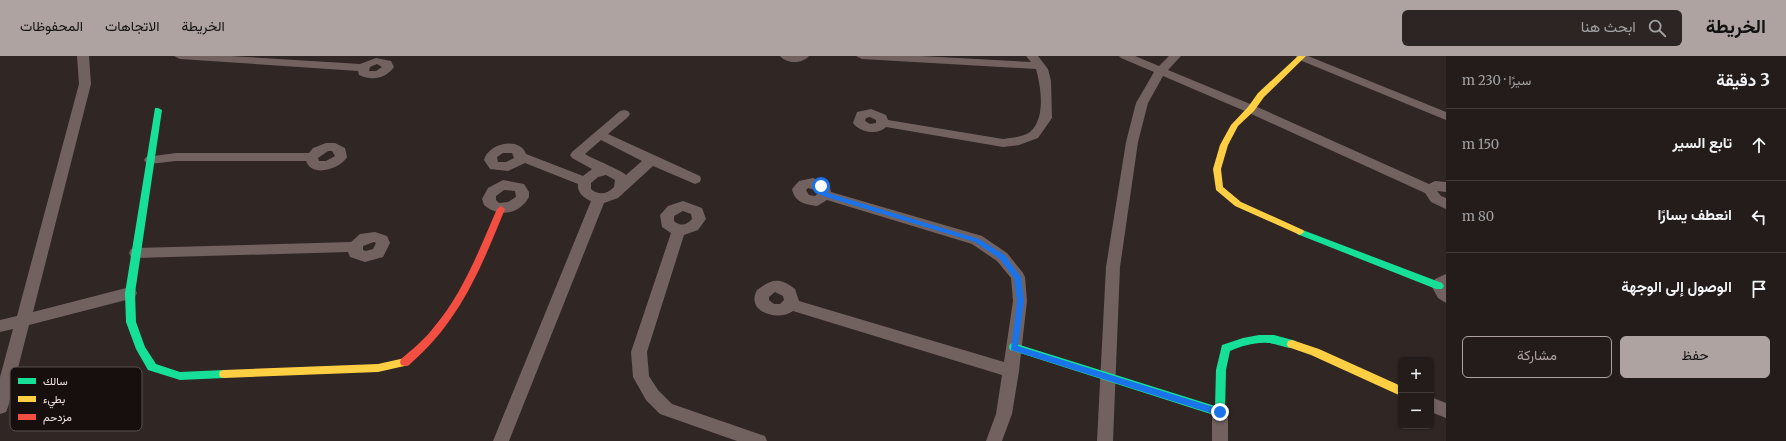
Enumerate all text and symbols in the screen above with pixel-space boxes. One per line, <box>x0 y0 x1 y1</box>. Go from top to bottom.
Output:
search box <box>1402 10 1682 46</box>
text: الخريطة <box>1706 14 1766 38</box>
text: المحفوظات <box>20 17 83 35</box>
text: الاتجاهات <box>105 17 159 35</box>
text: الخريطة <box>181 17 225 35</box>
text: ابحث هنا <box>1581 17 1636 36</box>
icon: search <box>1646 17 1668 39</box>
text: 3 دقيقة <box>1716 69 1770 91</box>
text: سيرًا · 230 m <box>1462 72 1531 89</box>
text: تابع السير <box>1673 133 1732 152</box>
icon: ahead <box>1748 134 1770 156</box>
text: 150 m <box>1462 136 1499 153</box>
route start <box>812 177 830 195</box>
text: انعطف يسارًا <box>1657 205 1732 224</box>
icon: left <box>1748 206 1770 228</box>
text: 80 m <box>1462 208 1494 225</box>
text: الوصول إلى الوجهة <box>1621 277 1732 296</box>
icon: arrive <box>1748 278 1770 300</box>
button: مشاركة <box>1462 336 1612 378</box>
button: حفظ <box>1620 336 1770 378</box>
map controls <box>1398 357 1434 429</box>
button: + <box>1398 357 1434 393</box>
legend <box>10 367 142 431</box>
text: سالك <box>43 374 68 388</box>
text: بطيء <box>43 392 65 409</box>
button: − <box>1398 393 1434 429</box>
route end <box>1211 403 1229 421</box>
text: مزدحم <box>43 410 72 425</box>

